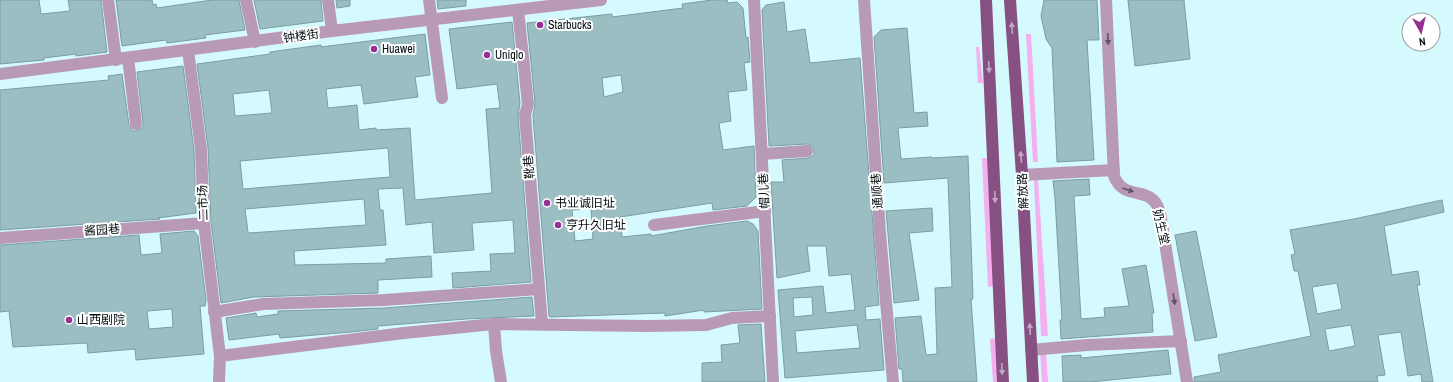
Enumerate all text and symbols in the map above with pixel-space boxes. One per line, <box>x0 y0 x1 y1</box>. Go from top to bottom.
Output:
north arrow <box>1401 12 1441 52</box>
place label: Starbucks <box>548 17 592 33</box>
marker: Starbucks <box>535 20 545 30</box>
one-way arrow <box>1008 22 1015 34</box>
street label: 钟楼街 <box>282 26 320 46</box>
one-way arrow <box>1105 33 1111 46</box>
text: N <box>1418 35 1427 49</box>
place label: Huawei <box>382 41 415 57</box>
marker: Huawei <box>369 44 379 54</box>
place label: Uniqlo <box>495 47 523 63</box>
marker: Uniqlo <box>482 50 492 60</box>
one-way arrow <box>986 61 992 74</box>
one-way arrow <box>1018 151 1025 163</box>
street label: 靴巷 <box>520 154 538 180</box>
street label: 通顺巷 <box>868 172 886 210</box>
street label: 帽儿巷 <box>755 173 773 209</box>
street label: 解放路 <box>1014 173 1032 209</box>
street label: 二市场 <box>194 185 212 221</box>
one-way arrow <box>1122 187 1134 193</box>
one-way arrow <box>991 191 998 203</box>
place label: 书业诚旧址 <box>555 195 615 211</box>
marker: 书业诚旧址 <box>542 198 552 208</box>
street label: 奶生堂 <box>1149 208 1173 246</box>
place label: 亨升久旧址 <box>566 217 626 233</box>
marker: 亨升久旧址 <box>553 220 563 230</box>
street label: 酱园巷 <box>83 221 121 239</box>
one-way arrow <box>1172 293 1178 305</box>
place label: 山西剧院 <box>77 312 125 328</box>
marker: 山西剧院 <box>64 315 74 325</box>
one-way arrow <box>1027 323 1034 335</box>
one-way arrow <box>999 363 1005 376</box>

